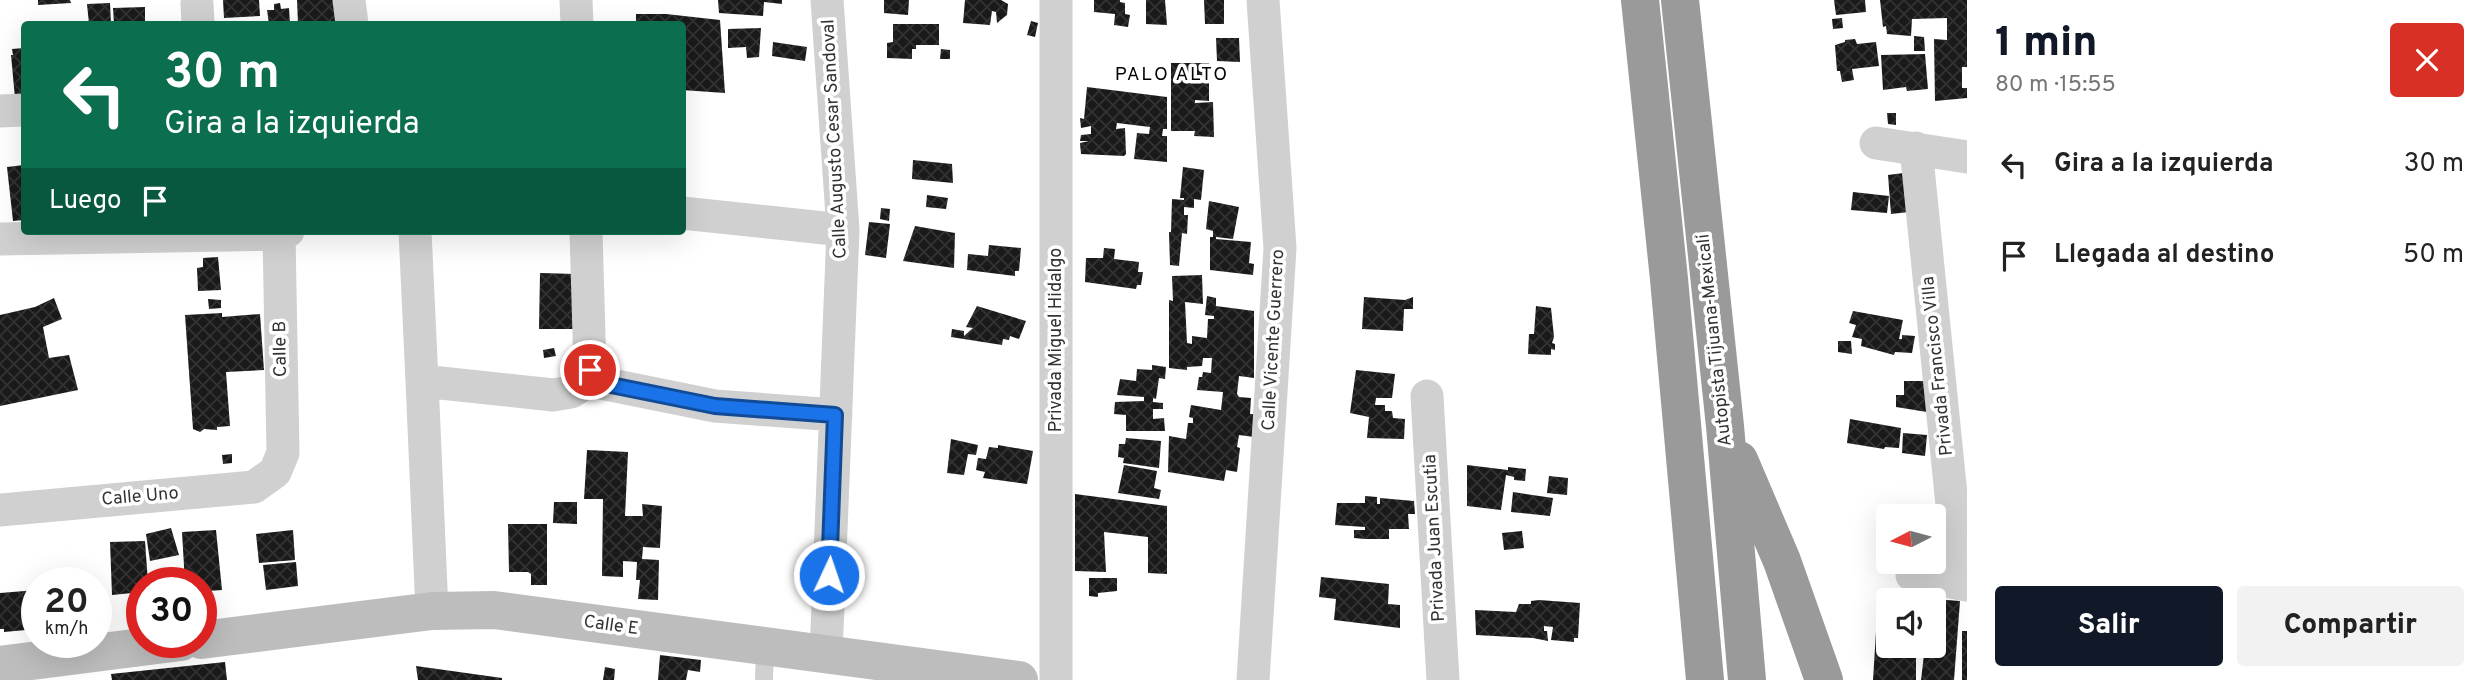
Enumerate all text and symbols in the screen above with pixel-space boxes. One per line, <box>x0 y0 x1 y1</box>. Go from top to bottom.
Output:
text: 1 min <box>1995 18 2098 71</box>
street label: Calle Augusto Cesar Sandoval <box>817 19 853 259</box>
button: close <box>2390 23 2464 97</box>
text: 30 m <box>164 44 280 106</box>
icon: left <box>49 49 140 140</box>
district label: PALO ALTO <box>1115 63 1229 87</box>
text: 80 m · 15:55 <box>1995 71 2116 100</box>
text: Gira a la izquierda <box>164 105 420 145</box>
icon: left <box>1995 146 2033 184</box>
text: Gira a la izquierda <box>2054 148 2273 181</box>
text: 30 m <box>2404 148 2464 181</box>
icon: arrive <box>136 182 174 220</box>
text: Luego <box>49 185 122 218</box>
street label: Autopista Tijuana-Mexicali <box>1692 233 1738 447</box>
icon: arrive <box>1995 237 2033 275</box>
text: Llegada al destino <box>2054 239 2274 272</box>
text: 50 m <box>2403 239 2464 272</box>
street label: Privada Miguel Hidalgo <box>1045 248 1068 432</box>
street label: Calle Vicente Guerrero <box>1258 249 1290 431</box>
street label: Privada Francisco Villa <box>1917 275 1959 457</box>
street label: Calle B <box>269 321 293 377</box>
pin <box>560 340 620 400</box>
icon: arrive <box>571 351 609 389</box>
street label: Privada Juan Escutia <box>1419 454 1451 622</box>
street label: Calle Uno <box>100 482 180 512</box>
north arrow <box>1876 504 1946 574</box>
map controls <box>1876 504 1946 658</box>
position arrow <box>792 538 866 612</box>
speed limit sign: 30 <box>126 567 217 658</box>
text: 20 <box>44 581 89 625</box>
button: Salir <box>1995 586 2223 666</box>
button: Compartir <box>2237 586 2464 666</box>
button: sound <box>1876 588 1946 658</box>
street label: Calle E <box>582 611 640 641</box>
text: km/h <box>45 618 88 641</box>

